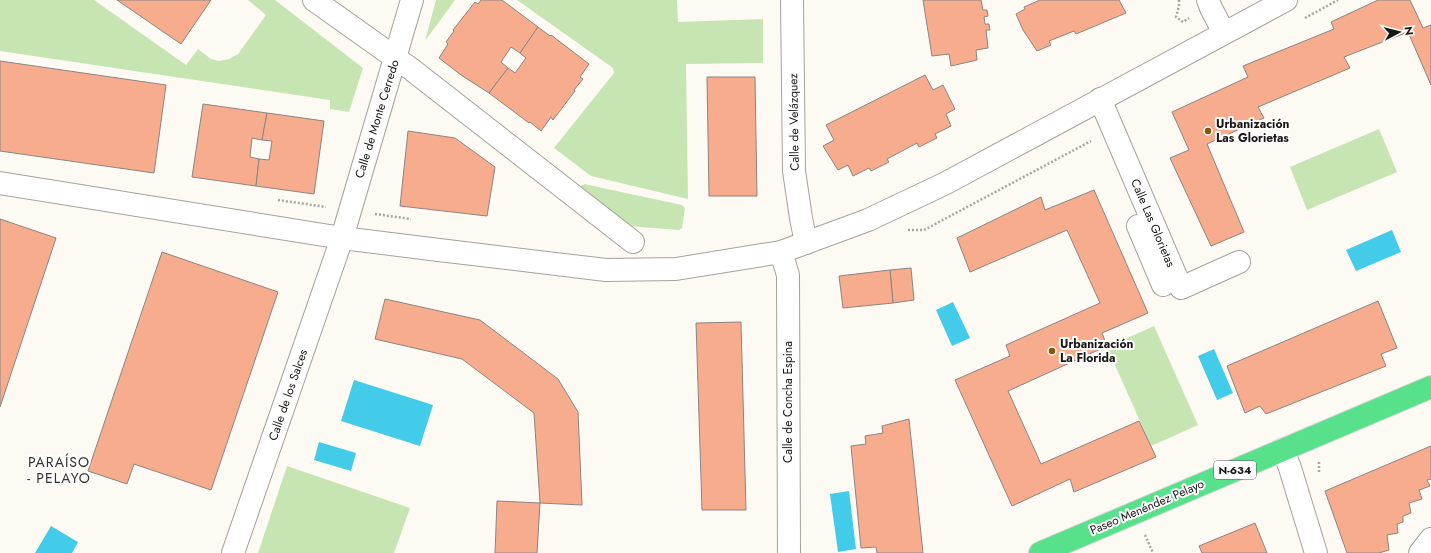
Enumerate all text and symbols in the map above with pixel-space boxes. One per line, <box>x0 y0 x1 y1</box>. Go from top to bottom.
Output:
north arrow <box>1379 12 1419 52</box>
text: N <box>1400 25 1417 36</box>
street label: Calle de Monte Cerredo <box>350 57 404 181</box>
street label: Calle de Velázquez <box>784 73 804 171</box>
place label: Urbanización Las Glorietas <box>1216 115 1289 147</box>
marker: Urbanización Las Glorietas <box>1203 126 1213 136</box>
street label: Calle Las Glorietas <box>1126 176 1180 270</box>
place label: Urbanización La Florida <box>1060 335 1133 367</box>
street label: Calle de Concha Espina <box>779 341 797 463</box>
marker: Urbanización La Florida <box>1047 346 1057 356</box>
street label: Calle de los Salces <box>264 347 312 443</box>
district label: PARAÍSO - PELAYO <box>27 452 91 488</box>
road number: N-634 <box>1214 461 1256 479</box>
street label: Paseo Menéndez Pelayo <box>1087 475 1207 539</box>

